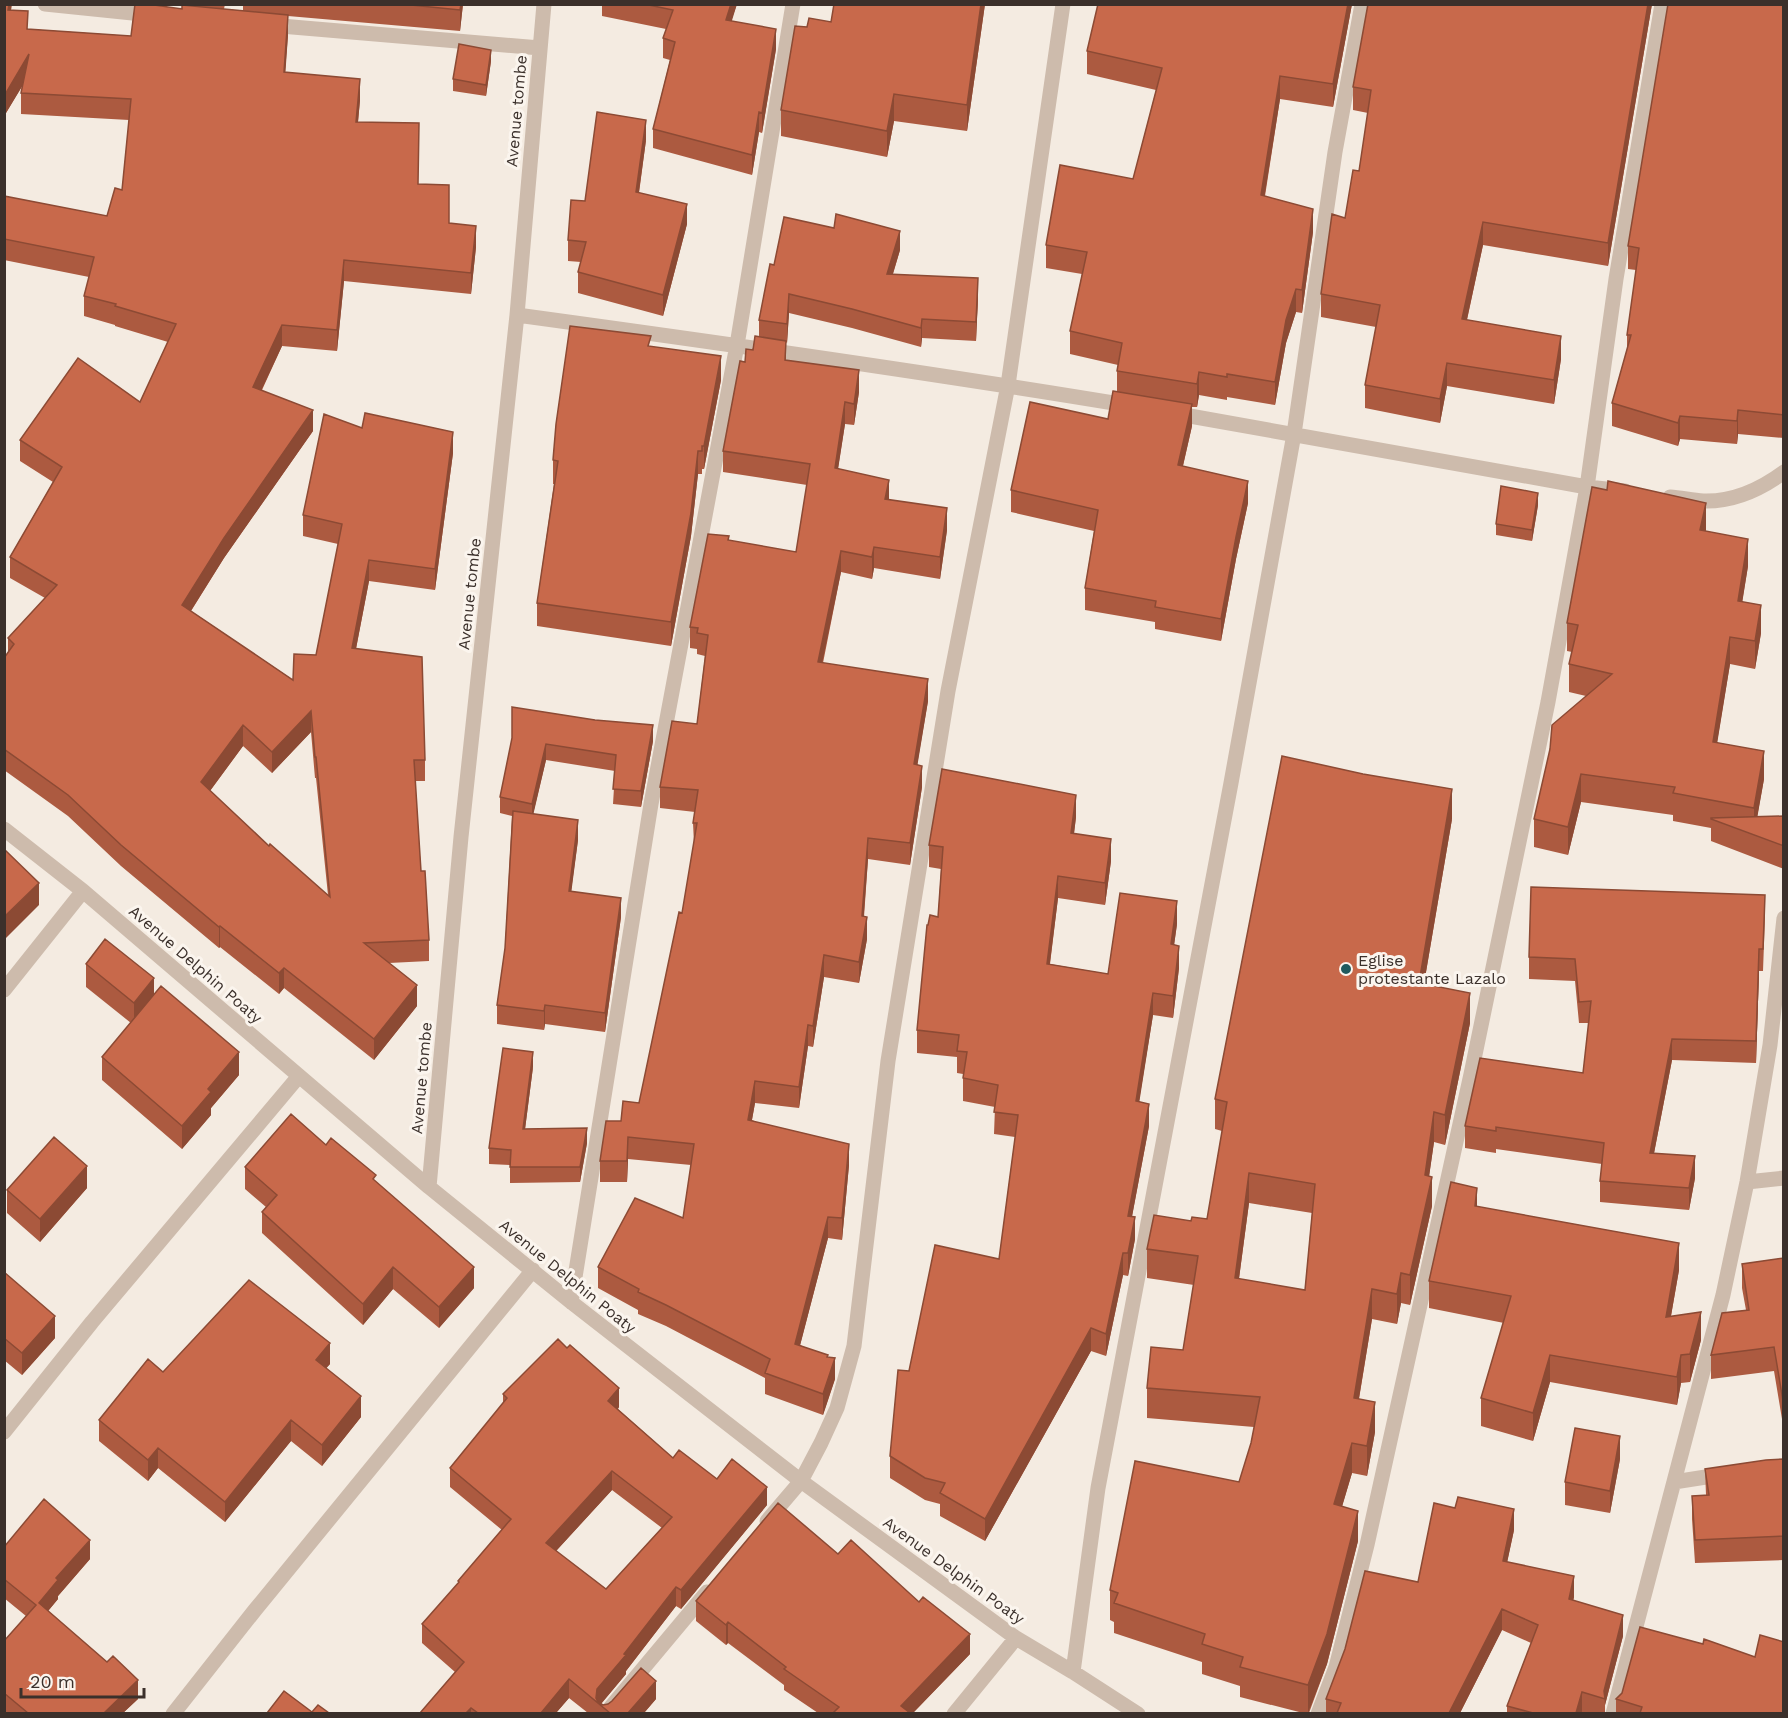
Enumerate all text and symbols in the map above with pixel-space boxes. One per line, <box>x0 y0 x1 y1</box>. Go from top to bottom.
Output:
street label: Avenue tombe <box>502 54 531 168</box>
street label: Avenue tombe <box>454 537 485 651</box>
street label: Avenue Delphin Poaty <box>125 901 267 1028</box>
place label: Eglise protestante Lazalo <box>1358 951 1506 988</box>
marker: Eglise protestante Lazalo <box>1339 962 1353 976</box>
street label: Avenue tombe <box>407 1021 436 1135</box>
street label: Avenue Delphin Poaty <box>496 1215 640 1338</box>
street label: Avenue Delphin Poaty <box>879 1513 1029 1629</box>
scale bar <box>21 1661 144 1699</box>
text: 20 m <box>30 1671 75 1692</box>

